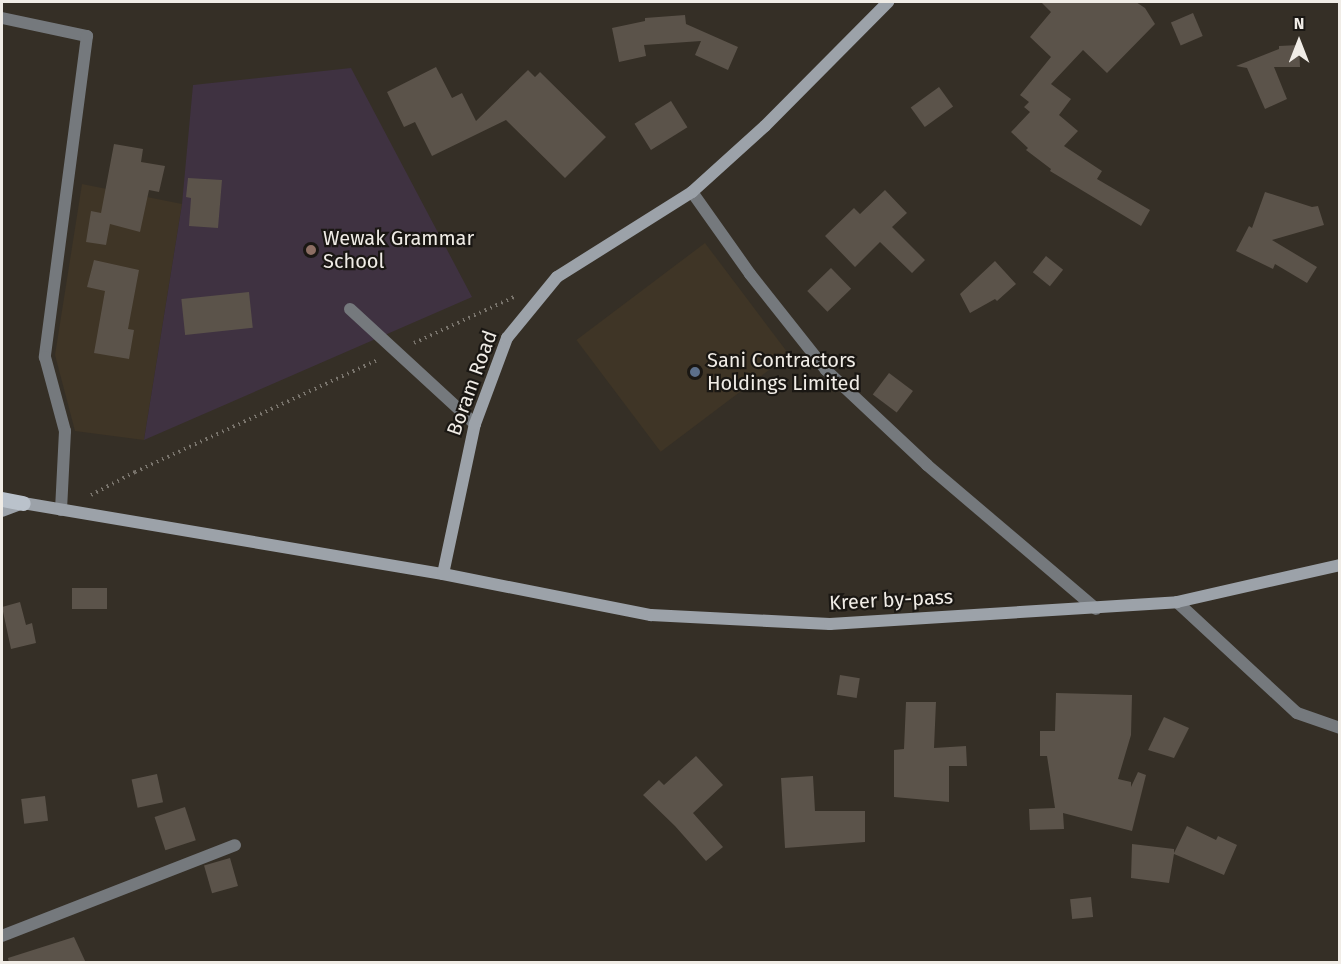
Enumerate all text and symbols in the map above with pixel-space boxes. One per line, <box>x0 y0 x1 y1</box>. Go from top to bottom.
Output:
north arrow <box>1269 12 1329 72</box>
text: N <box>1294 14 1304 33</box>
place label: Wewak Grammar School <box>323 226 474 273</box>
marker: Wewak Grammar School <box>304 243 318 257</box>
street label: Boram Road <box>442 327 502 439</box>
place label: Sani Contractors Holdings Limited <box>707 348 860 395</box>
marker: Sani Contractors Holdings Limited <box>688 365 702 379</box>
street label: Kreer by-pass <box>828 585 954 615</box>

